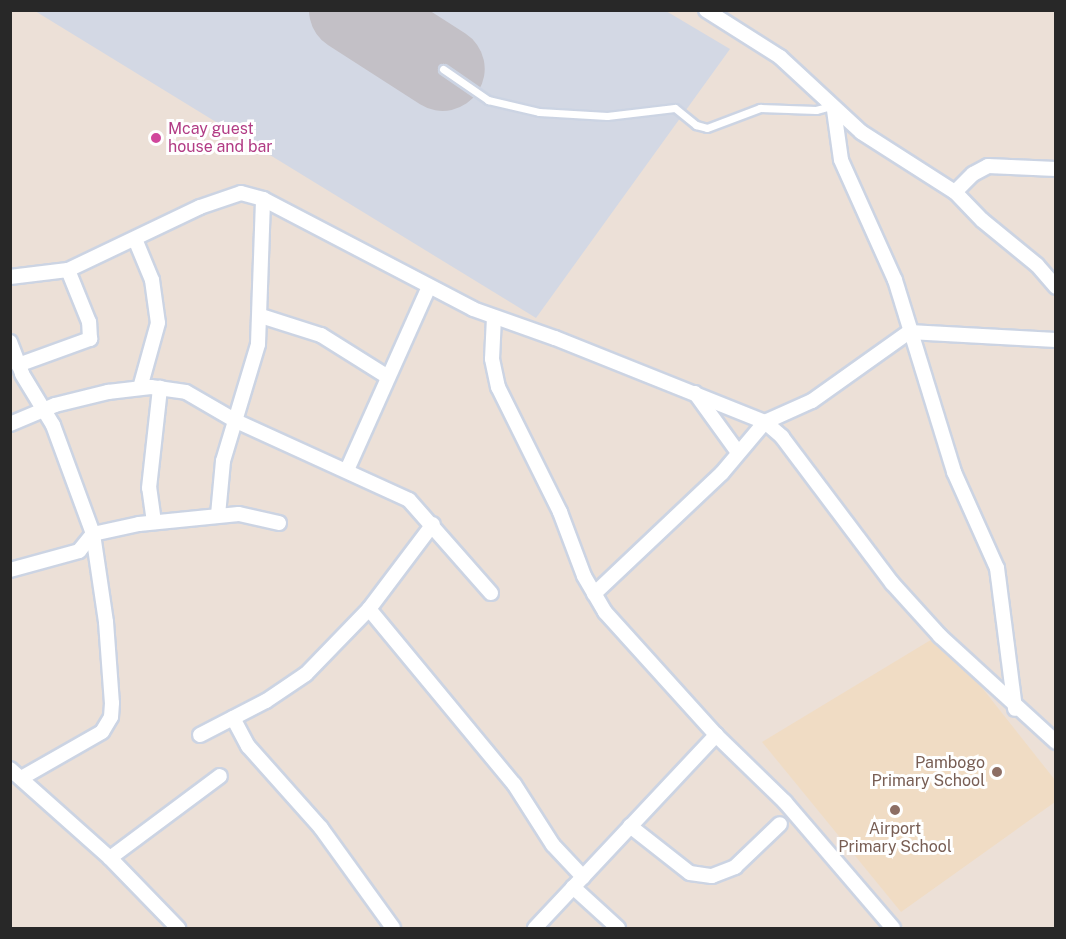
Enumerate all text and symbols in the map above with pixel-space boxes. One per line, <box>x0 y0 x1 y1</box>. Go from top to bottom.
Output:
place label: Mcay guest house and bar <box>168 119 273 157</box>
marker: Mcay guest house and bar <box>149 131 163 145</box>
place label: Pambogo Primary School <box>871 753 985 791</box>
marker: Pambogo Primary School <box>990 765 1004 779</box>
marker: Airport Primary School <box>888 803 902 817</box>
place label: Airport Primary School <box>838 819 952 857</box>

